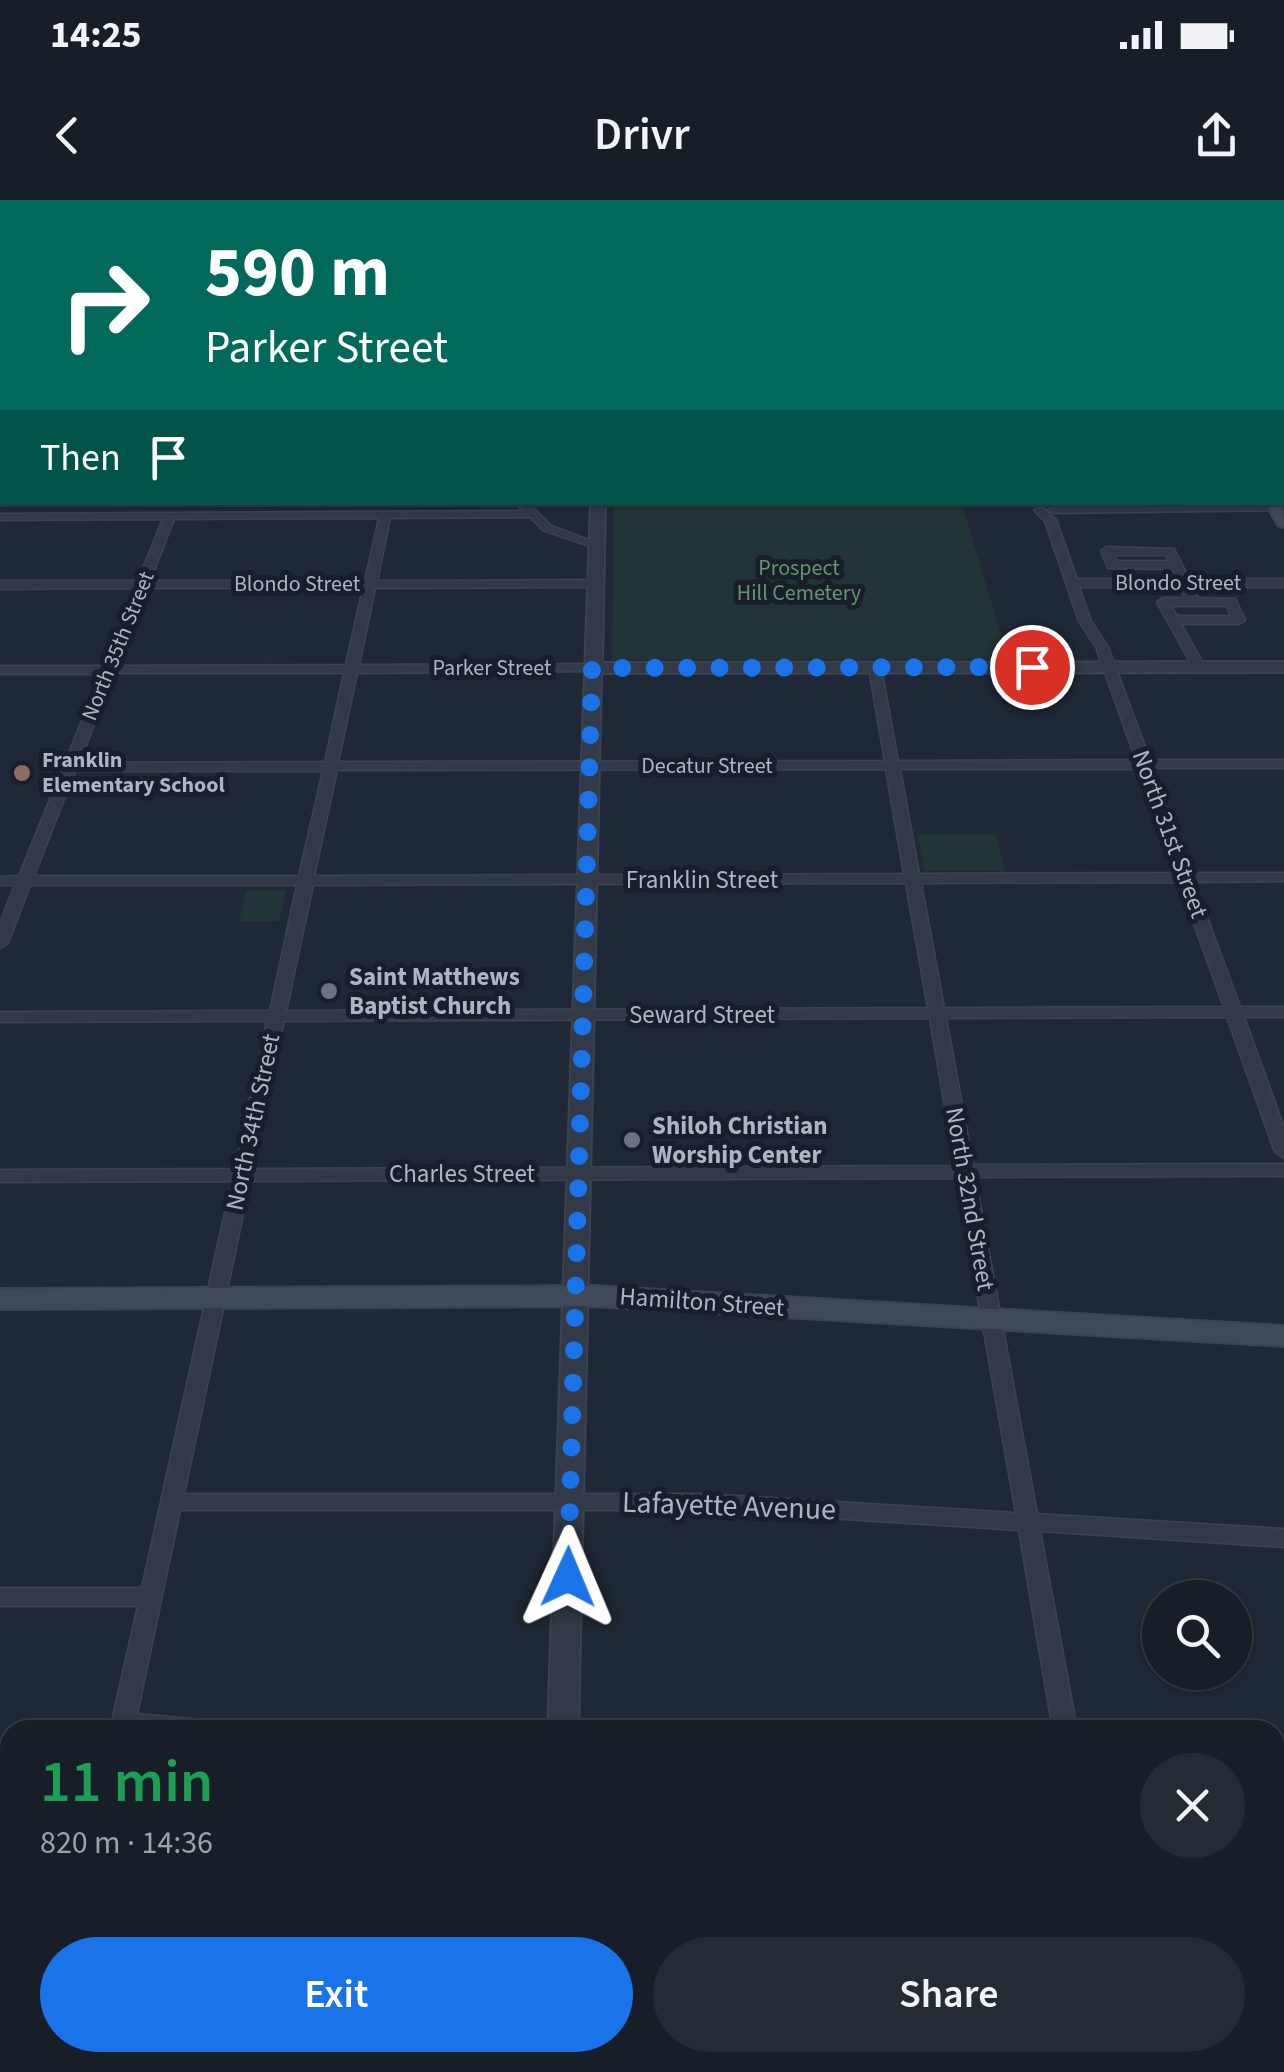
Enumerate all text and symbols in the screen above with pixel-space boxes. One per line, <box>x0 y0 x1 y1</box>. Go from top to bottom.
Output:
text: 14:25 <box>50 8 142 62</box>
text: Drivr <box>594 103 690 167</box>
icon: back <box>40 108 95 163</box>
icon: share <box>1189 108 1244 163</box>
text: 590 m <box>205 223 390 323</box>
icon: right <box>40 240 170 370</box>
text: Parker Street <box>205 316 448 380</box>
icon: arrive <box>141 430 196 485</box>
text: Then <box>40 431 121 485</box>
park label: Prospect Hill Cemetery <box>737 552 862 609</box>
street label: North 35th Street <box>73 566 163 725</box>
street label: Blondo Street <box>1115 567 1242 599</box>
street label: Blondo Street <box>234 568 361 600</box>
pin <box>990 625 1075 710</box>
icon: arrive <box>1005 640 1060 695</box>
street label: Parker Street <box>433 652 552 684</box>
place label: Franklin Elementary School <box>42 744 225 801</box>
street label: North 31st Street <box>1123 745 1217 924</box>
street label: Decatur Street <box>641 750 773 782</box>
marker: Franklin Elementary School <box>11 762 33 784</box>
street label: Franklin Street <box>626 862 779 898</box>
place label: Saint Matthews Baptist Church <box>349 959 520 1024</box>
marker: Saint Matthews Baptist Church <box>318 980 340 1002</box>
street label: Seward Street <box>629 997 776 1033</box>
street label: North 34th Street <box>217 1030 289 1214</box>
street label: North 32nd Street <box>936 1105 1004 1294</box>
place label: Shiloh Christian Worship Center <box>652 1108 828 1173</box>
marker: Shiloh Christian Worship Center <box>621 1129 643 1151</box>
street label: Charles Street <box>389 1156 536 1192</box>
street label: Hamilton Street <box>618 1278 786 1326</box>
street label: Lafayette Avenue <box>621 1481 837 1531</box>
position arrow <box>516 1525 620 1629</box>
map controls <box>1142 1580 1252 1690</box>
button: search <box>1142 1580 1252 1690</box>
text: 11 min <box>40 1740 213 1825</box>
button: close <box>1140 1753 1245 1858</box>
text: 820 m · 14:36 <box>40 1820 213 1866</box>
button: Exit <box>40 1937 633 2052</box>
button: Share <box>653 1937 1245 2052</box>

